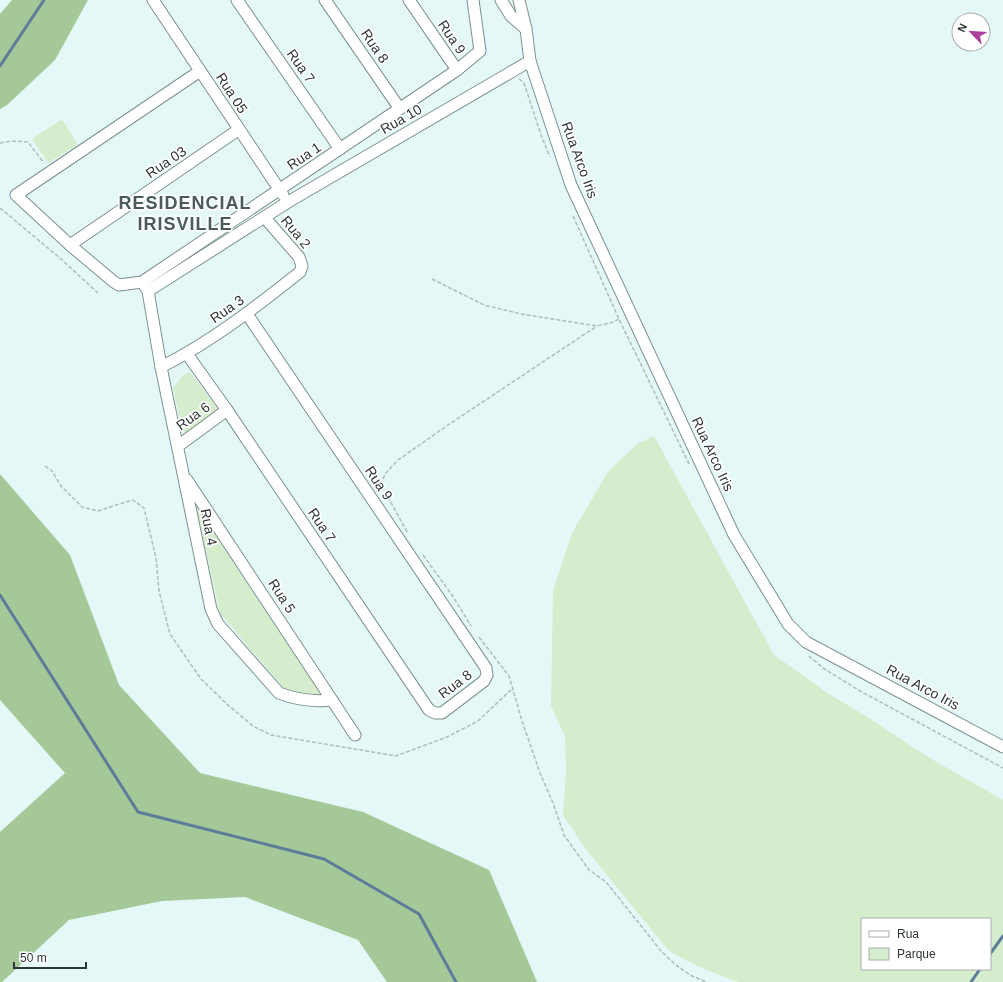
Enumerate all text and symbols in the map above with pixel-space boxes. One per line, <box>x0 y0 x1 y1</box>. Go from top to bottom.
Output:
north arrow <box>951 12 991 52</box>
street label: Rua 9 <box>435 17 469 57</box>
text: N <box>955 22 969 34</box>
street label: Rua 8 <box>358 26 392 66</box>
street label: Rua 7 <box>284 46 318 86</box>
street label: Rua 05 <box>213 70 251 116</box>
street label: Rua 10 <box>377 101 425 137</box>
street label: Rua Arco Iris <box>559 120 601 200</box>
street label: Rua 1 <box>284 139 324 173</box>
street label: Rua 03 <box>143 143 189 181</box>
district label: RESIDENCIAL IRISVILLE <box>118 193 252 234</box>
street label: Rua 2 <box>278 212 314 252</box>
street label: Rua 3 <box>207 292 247 326</box>
street label: Rua 6 <box>173 398 213 433</box>
street label: Rua Arco Iris <box>689 414 737 494</box>
street label: Rua 9 <box>362 463 396 503</box>
street label: Rua 7 <box>305 505 339 545</box>
street label: Rua 4 <box>198 507 220 547</box>
street label: Rua 5 <box>265 576 299 616</box>
street label: Rua Arco Iris <box>884 661 962 713</box>
street label: Rua 8 <box>435 666 475 702</box>
legend <box>861 918 991 970</box>
text: Rua <box>897 927 919 941</box>
scale bar <box>14 944 86 970</box>
text: Parque <box>897 947 936 961</box>
text: 50 m <box>20 951 47 965</box>

